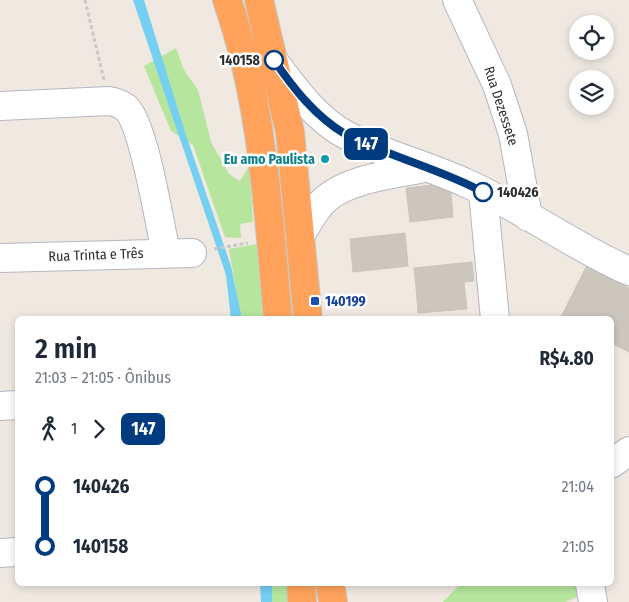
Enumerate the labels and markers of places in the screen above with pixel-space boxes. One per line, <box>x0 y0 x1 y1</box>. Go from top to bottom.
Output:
marker: 140158 <box>264 50 284 70</box>
place label: 140158 <box>219 52 261 69</box>
place label: Eu amo Paulista <box>224 151 315 168</box>
marker: Eu amo Paulista <box>319 153 331 165</box>
marker: 140426 <box>473 182 493 202</box>
place label: 140426 <box>497 184 539 201</box>
place label: 140199 <box>325 293 366 310</box>
marker: 140199 <box>309 295 321 307</box>

